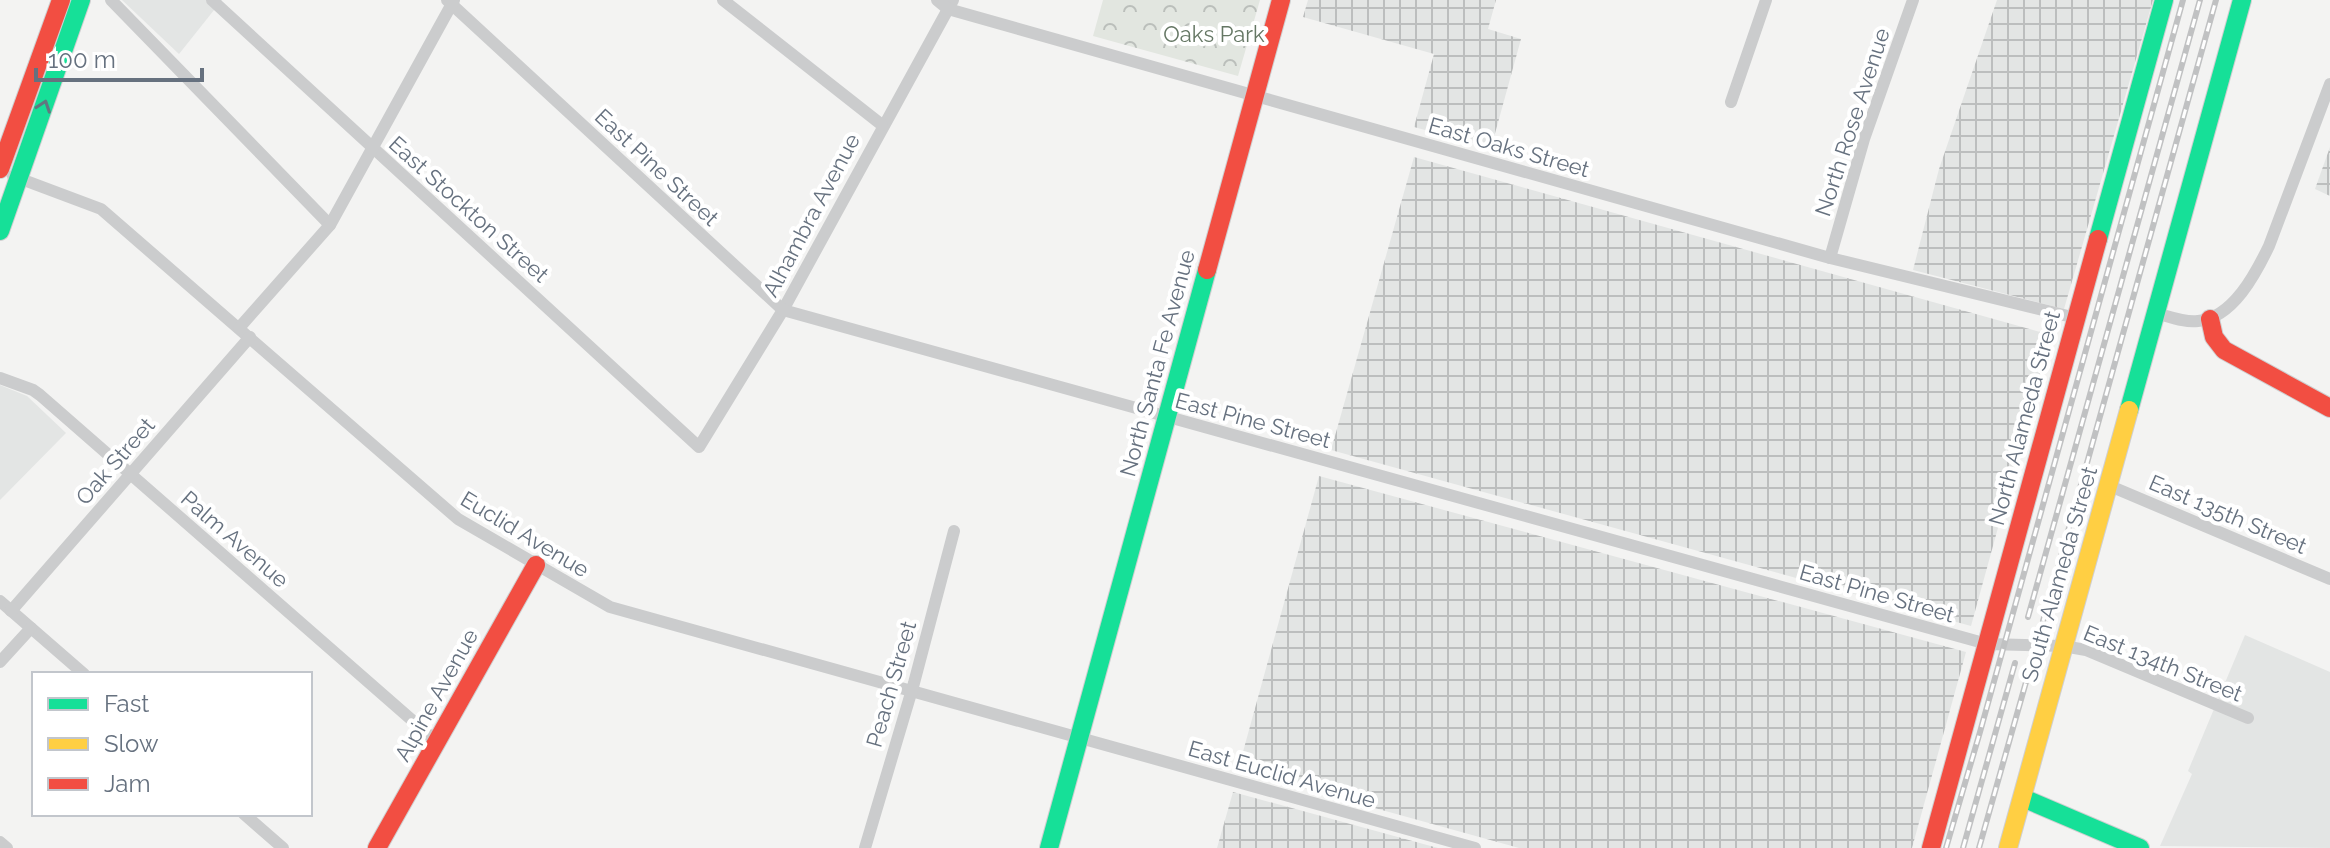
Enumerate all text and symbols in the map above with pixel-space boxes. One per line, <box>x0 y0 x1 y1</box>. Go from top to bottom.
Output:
park label: Oaks Park <box>1163 21 1265 47</box>
street label: North Rose Avenue <box>1809 25 1895 219</box>
scale bar <box>36 32 202 82</box>
text: 100 m <box>48 45 116 74</box>
one-way arrow <box>35 100 51 114</box>
street label: East Pine Street <box>590 103 725 231</box>
street label: East Oaks Street <box>1426 112 1593 183</box>
street label: Alhambra Avenue <box>757 129 865 301</box>
street label: East Stockton Street <box>384 130 555 288</box>
street label: North Santa Fe Avenue <box>1114 247 1200 479</box>
street label: North Alameda Street <box>1983 307 2065 528</box>
street label: East Pine Street <box>1172 387 1334 453</box>
street label: Oak Street <box>70 412 160 510</box>
street label: South Alameda Street <box>2016 463 2102 685</box>
street label: East 135th Street <box>2145 469 2311 559</box>
street label: Palm Avenue <box>176 485 294 593</box>
street label: Euclid Avenue <box>456 486 594 582</box>
street label: East Pine Street <box>1797 558 1958 628</box>
street label: Peach Street <box>861 617 922 750</box>
street label: East 134th Street <box>2080 619 2247 707</box>
street label: Alpine Avenue <box>389 624 483 766</box>
legend <box>32 672 312 816</box>
text: Fast <box>104 689 149 718</box>
text: Slow <box>104 729 159 758</box>
street label: East Euclid Avenue <box>1185 735 1379 813</box>
text: Jam <box>104 769 150 798</box>

